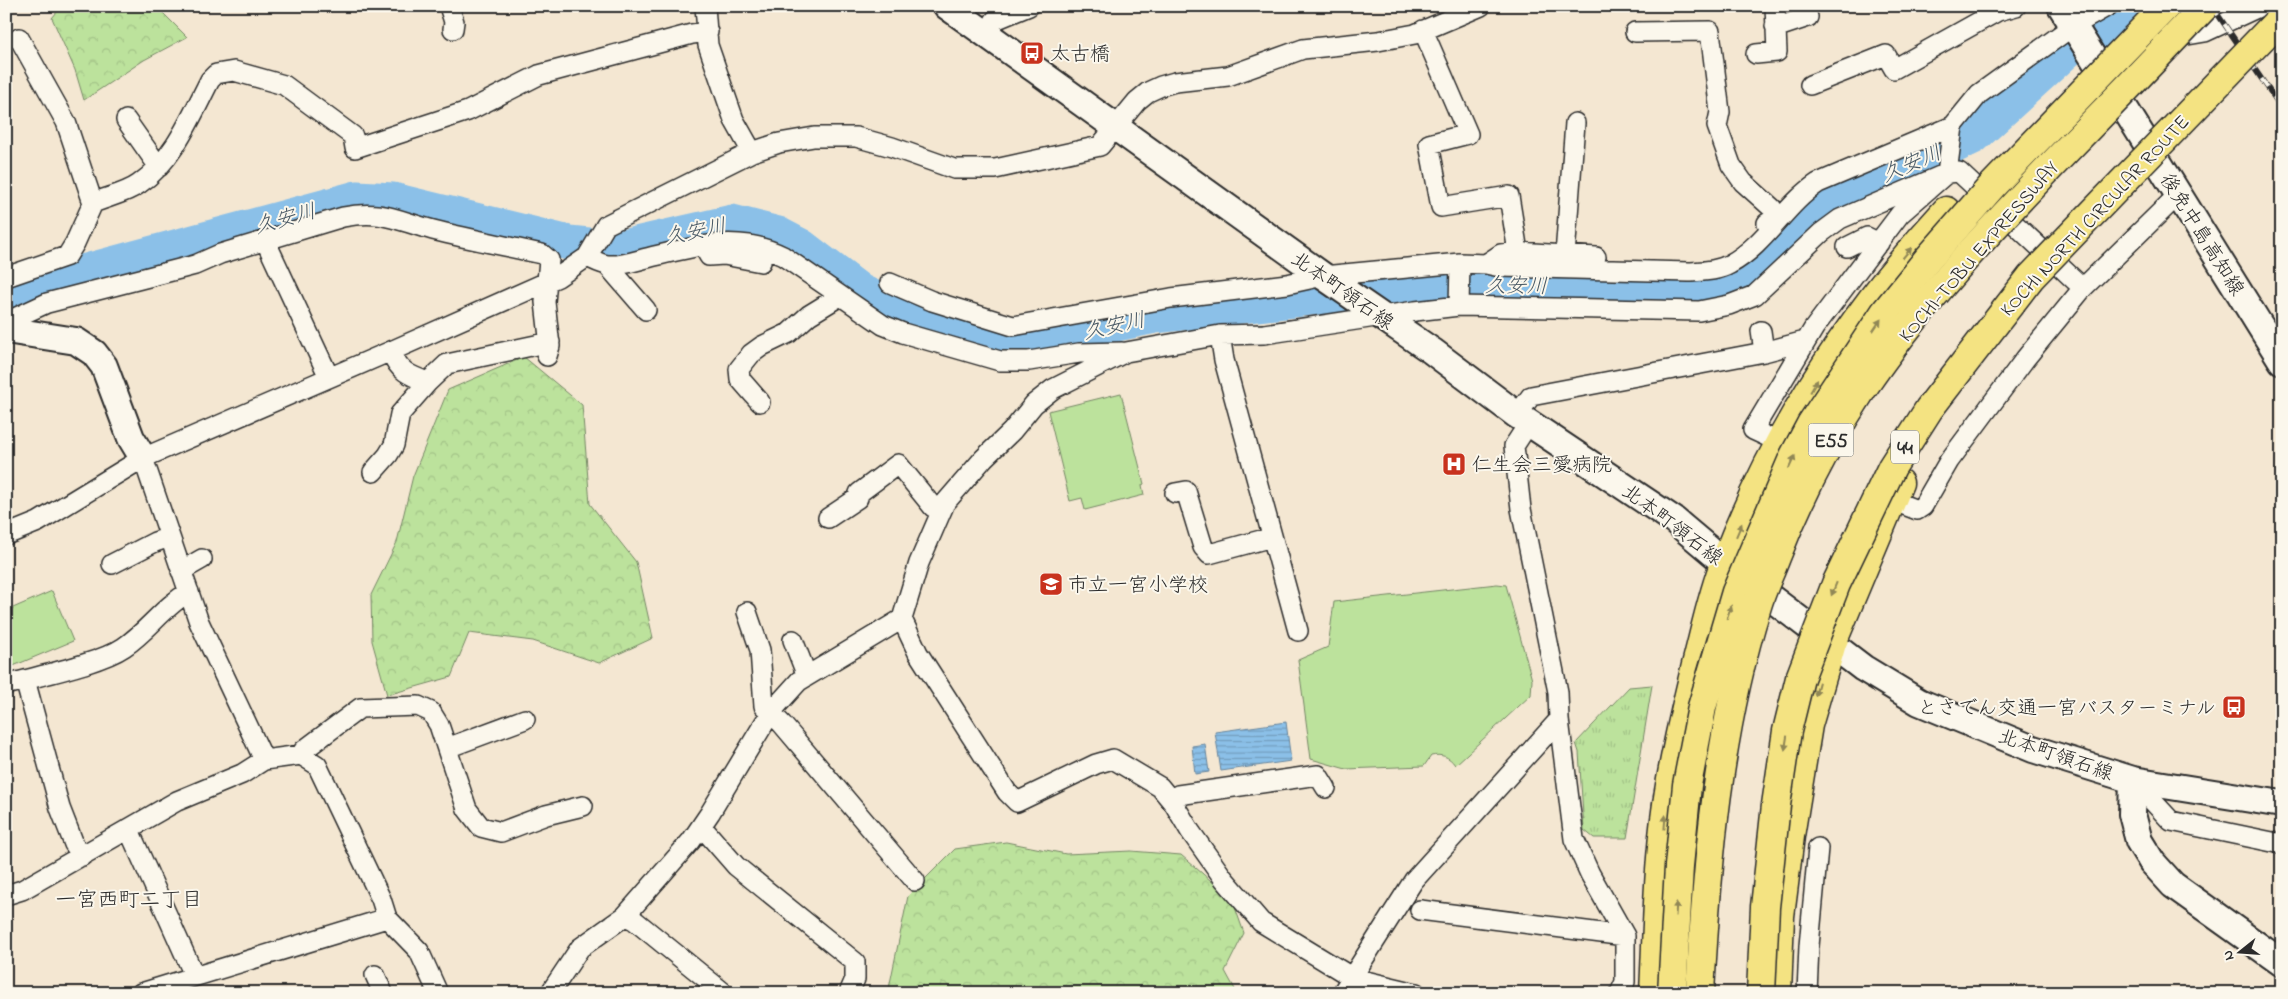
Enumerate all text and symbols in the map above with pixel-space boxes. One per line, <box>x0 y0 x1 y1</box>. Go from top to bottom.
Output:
bus stop icon: 太古橋 <box>1019 40 1045 66</box>
place label: 太古橋 <box>1050 41 1110 70</box>
street label: KOCHI NORTH CIRCULAR ROUTE <box>1994 109 2197 324</box>
water label: 久安川 <box>1877 139 1947 191</box>
street label: KOCHI-TOBU EXPRESSWAY <box>1893 156 2067 350</box>
street label: 後免中島高知線 <box>2151 168 2250 302</box>
water label: 久安川 <box>251 197 320 243</box>
water label: 久安川 <box>662 212 729 254</box>
street label: 北本町領石線 <box>1284 246 1399 338</box>
one-way arrow <box>1902 247 1913 260</box>
water label: 久安川 <box>1484 271 1548 303</box>
water label: 久安川 <box>1080 306 1148 348</box>
one-way arrow <box>1872 318 1882 331</box>
one-way arrow <box>1809 379 1818 392</box>
road number: E55 <box>1808 424 1854 456</box>
road number: 44 <box>1891 431 1919 464</box>
hospital icon: 仁生会三愛病院 <box>1441 451 1467 477</box>
place label: 仁生会三愛病院 <box>1472 452 1612 481</box>
one-way arrow <box>1787 455 1796 470</box>
street label: 北本町領石線 <box>1615 478 1728 574</box>
one-way arrow <box>1735 522 1743 537</box>
school or university icon: 市立一宮小学校 <box>1038 571 1064 597</box>
place label: 市立一宮小学校 <box>1068 572 1208 601</box>
one-way arrow <box>1829 581 1837 596</box>
one-way arrow <box>1726 605 1733 620</box>
one-way arrow <box>1813 682 1821 697</box>
bus stop icon: とさでん交通一宮バスターミナル <box>2221 694 2247 720</box>
place label: とさでん交通一宮バスターミナル <box>1917 695 2216 724</box>
street label: 北本町領石線 <box>1994 723 2117 790</box>
one-way arrow <box>1781 736 1789 752</box>
one-way arrow <box>1662 814 1670 830</box>
district label: 一宮西町二丁目 <box>56 886 203 916</box>
one-way arrow <box>1673 901 1681 917</box>
north arrow <box>2216 926 2266 976</box>
text: N <box>2218 948 2240 963</box>

